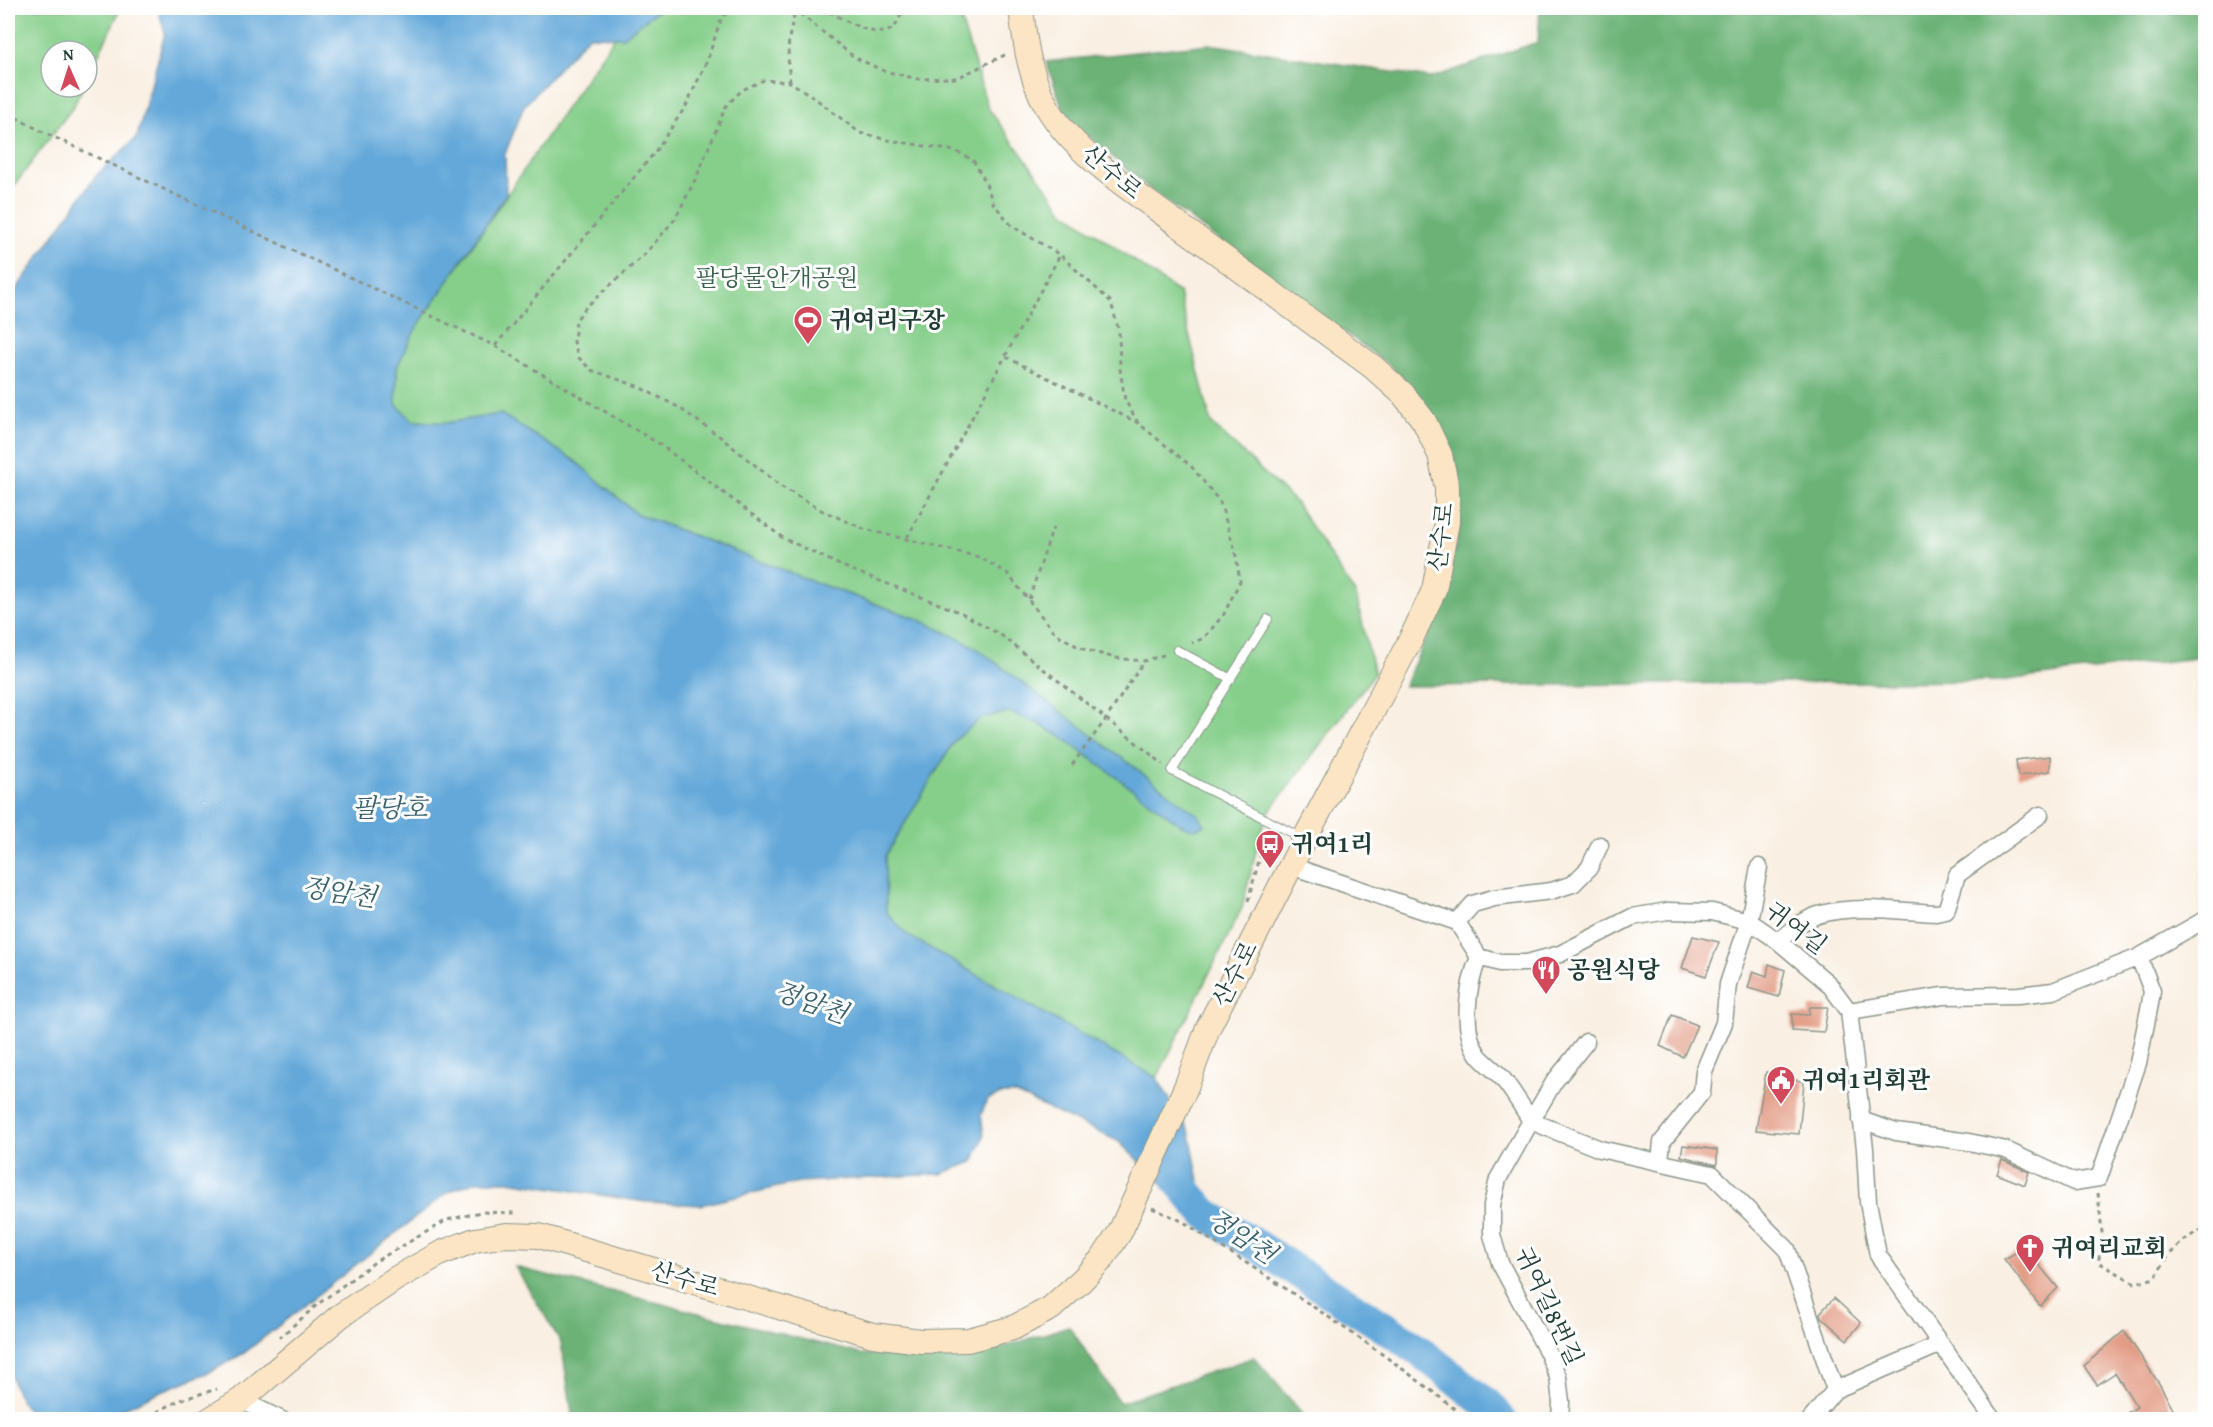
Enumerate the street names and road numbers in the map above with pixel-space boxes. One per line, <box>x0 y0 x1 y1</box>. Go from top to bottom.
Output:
street label: 산수로 <box>1074 136 1150 207</box>
street label: 산수로 <box>1419 500 1462 574</box>
street label: 귀여길 <box>1758 893 1835 963</box>
street label: 산수로 <box>1203 935 1266 1013</box>
street label: 귀여길8번길 <box>1507 1241 1592 1371</box>
street label: 산수로 <box>647 1252 723 1305</box>

